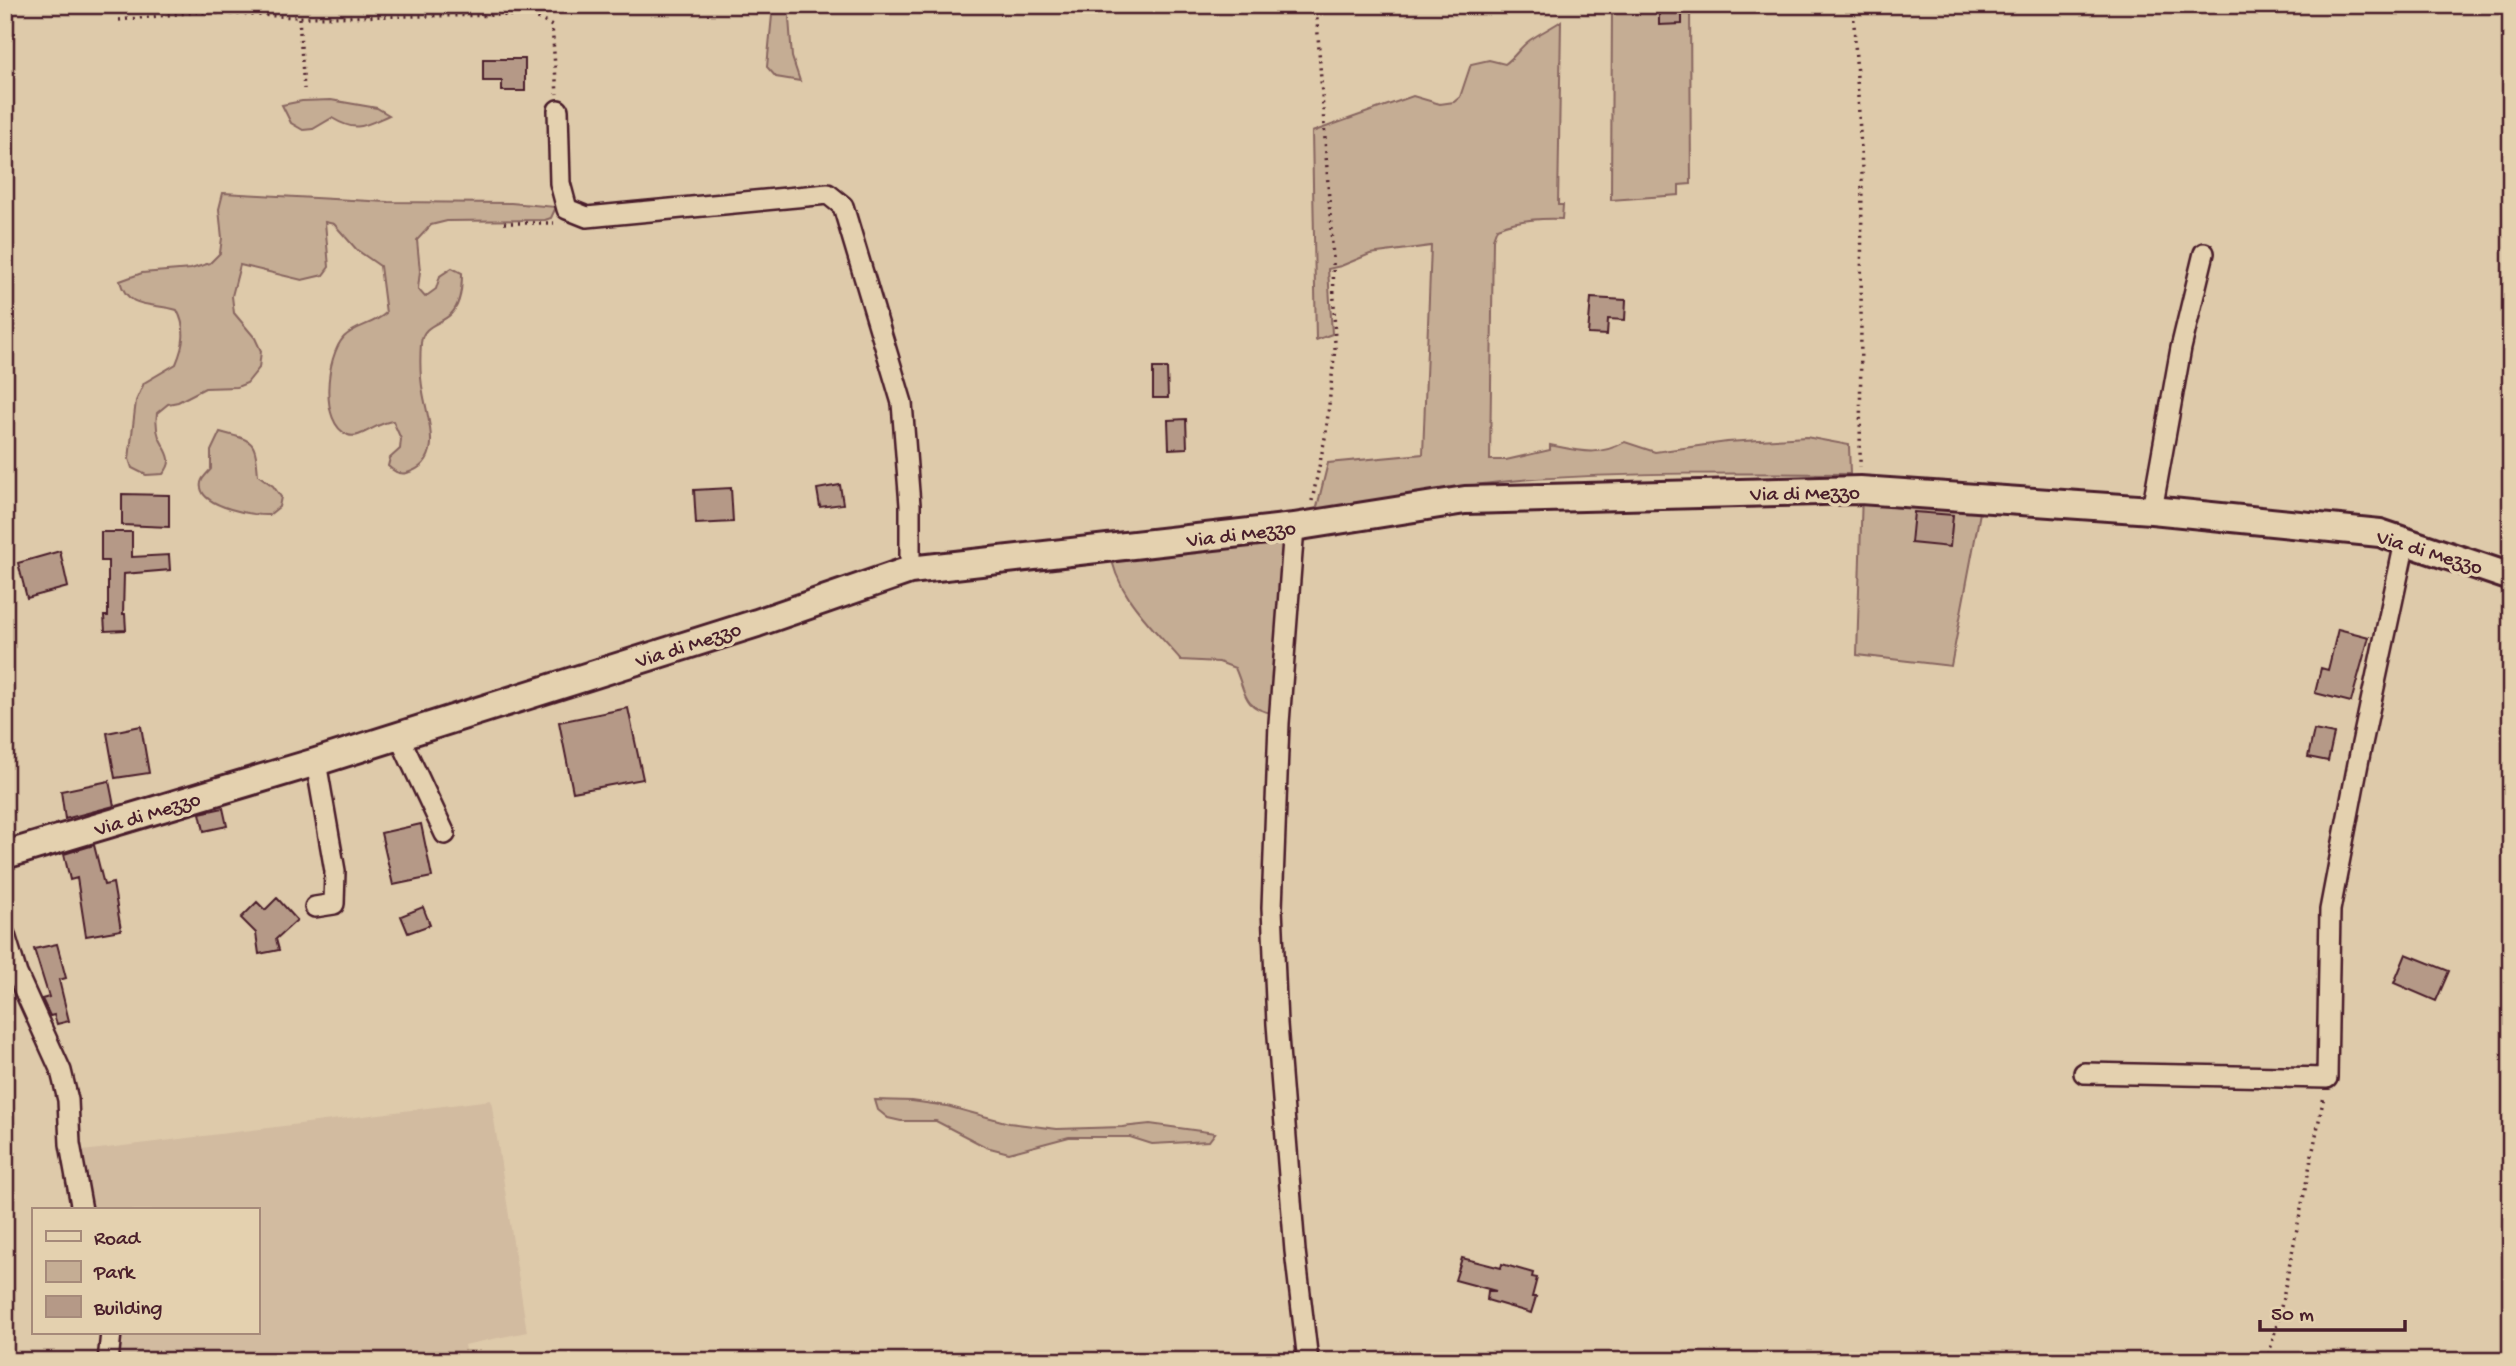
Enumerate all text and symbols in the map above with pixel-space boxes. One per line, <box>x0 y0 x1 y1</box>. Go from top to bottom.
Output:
street label: Via di Mezzo <box>1749 482 1860 509</box>
street label: Via di Mezzo <box>1185 517 1297 556</box>
street label: Via di Mezzo <box>2372 526 2485 582</box>
street label: Via di Mezzo <box>632 618 745 676</box>
street label: Via di Mezzo <box>91 788 204 845</box>
legend <box>32 1208 259 1334</box>
text: Road <box>94 1228 142 1253</box>
text: Park <box>93 1262 137 1287</box>
scale bar <box>2260 1289 2406 1333</box>
text: Building <box>93 1298 163 1323</box>
text: 50 m <box>2271 1304 2314 1329</box>

